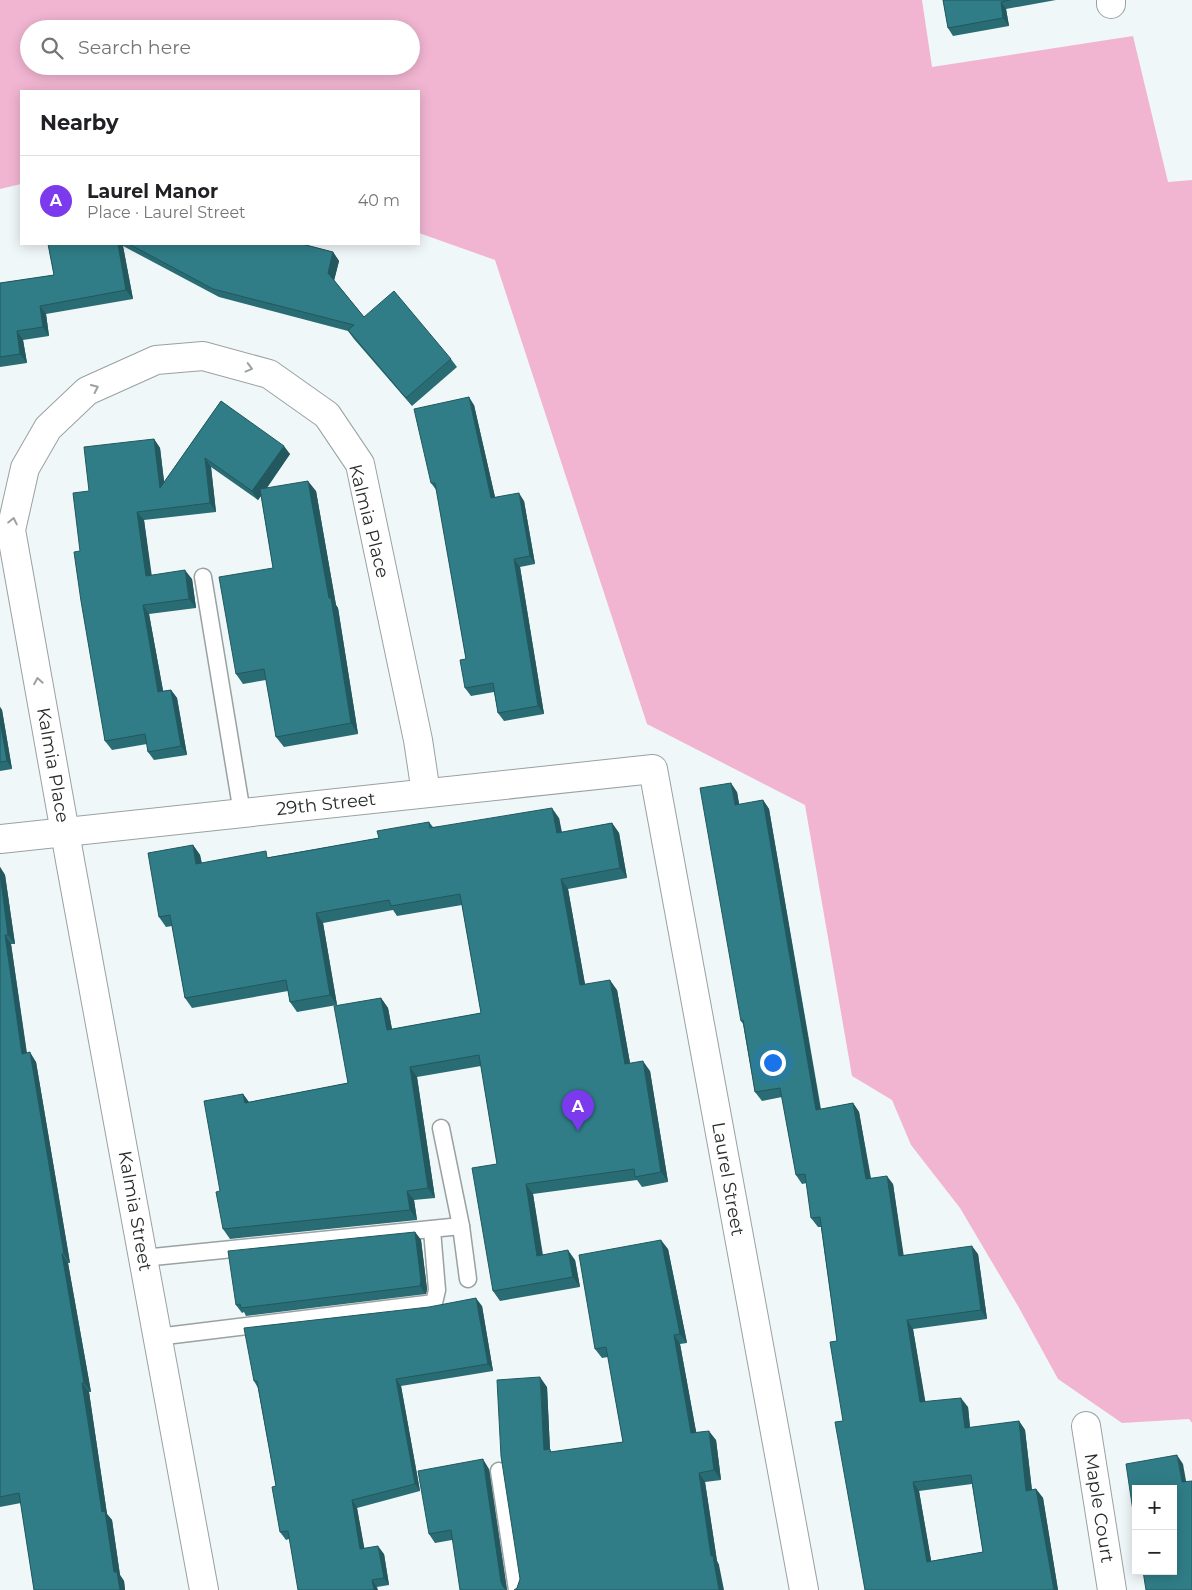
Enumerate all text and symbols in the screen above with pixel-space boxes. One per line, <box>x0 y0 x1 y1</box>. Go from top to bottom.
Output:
search box <box>20 20 420 75</box>
icon: search <box>38 34 66 62</box>
text: Search here <box>78 36 191 59</box>
text: Nearby <box>40 110 119 135</box>
text: Laurel Manor <box>87 180 218 203</box>
text: A <box>50 191 62 210</box>
text: 40 m <box>358 191 400 210</box>
text: Place · Laurel Street <box>87 203 246 222</box>
one-way arrow <box>245 362 254 373</box>
one-way arrow <box>90 383 99 394</box>
street label: Kalmia Place <box>344 462 394 580</box>
one-way arrow <box>7 516 18 525</box>
one-way arrow <box>34 677 44 685</box>
street label: Kalmia Place <box>32 706 74 824</box>
street label: 29th Street <box>275 788 377 820</box>
your location <box>760 1050 786 1076</box>
pin: A <box>562 1090 594 1131</box>
street label: Laurel Street <box>707 1120 749 1238</box>
street label: Kalmia Street <box>114 1149 156 1273</box>
street label: Maple Court <box>1079 1451 1119 1565</box>
map controls <box>1132 1485 1177 1575</box>
button: + <box>1132 1485 1177 1530</box>
button: − <box>1132 1530 1177 1575</box>

